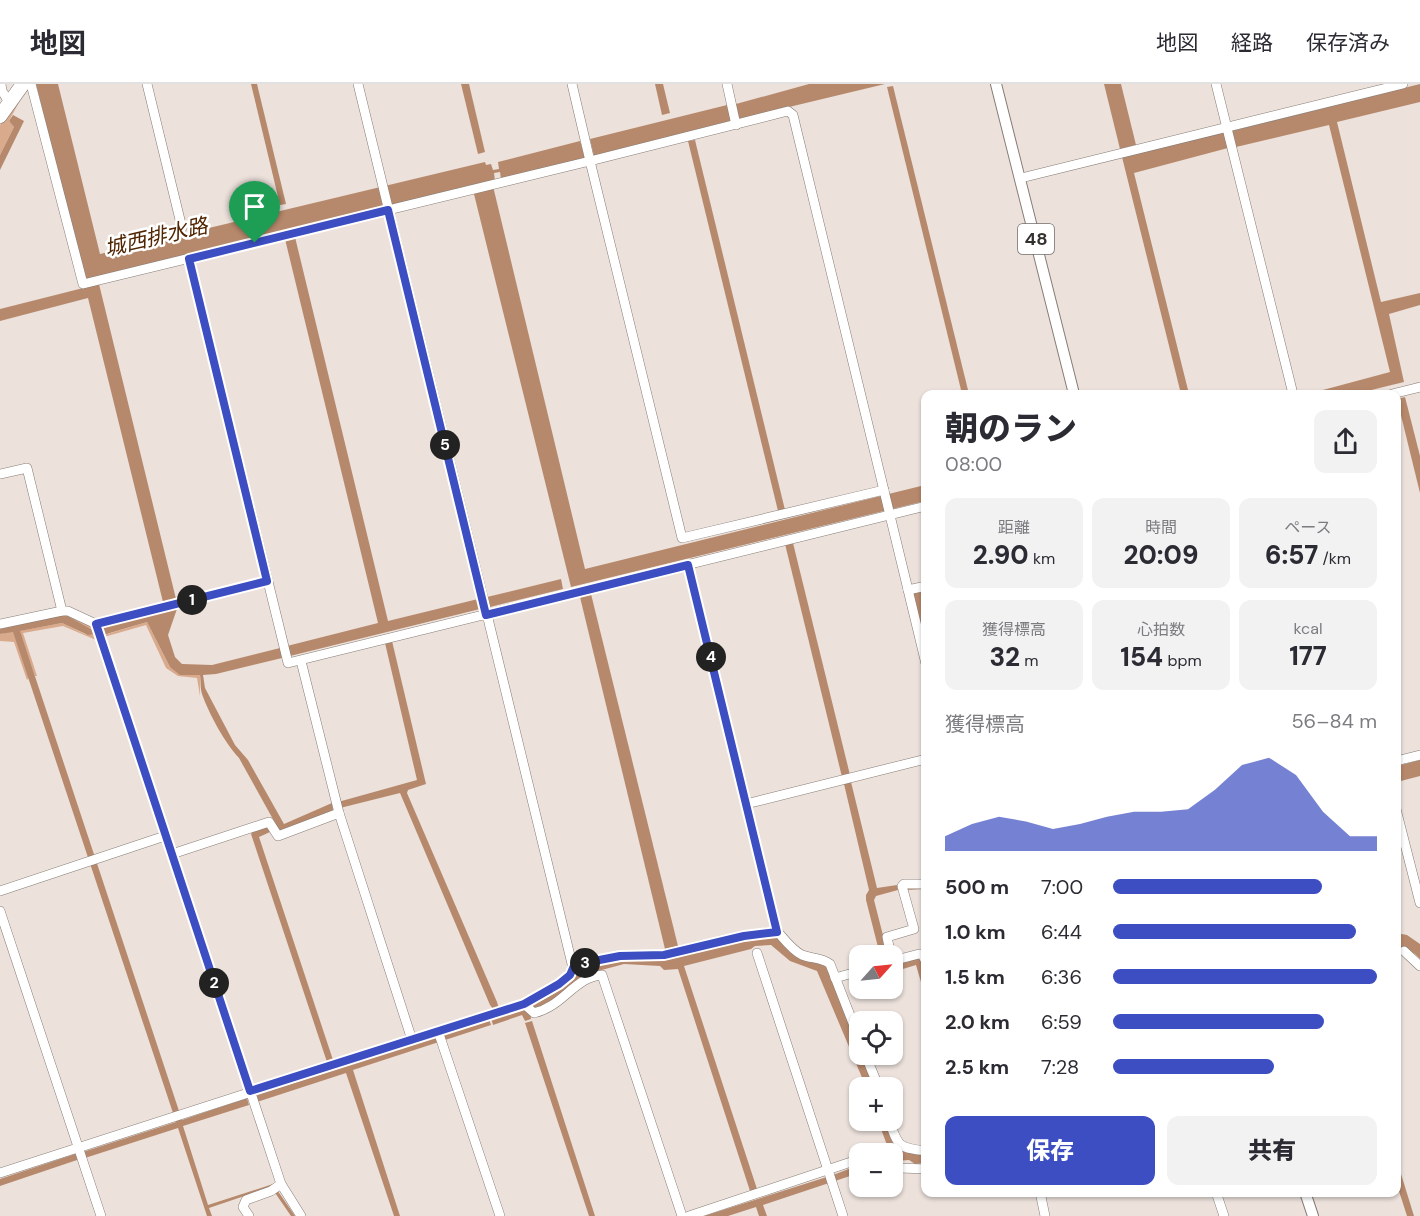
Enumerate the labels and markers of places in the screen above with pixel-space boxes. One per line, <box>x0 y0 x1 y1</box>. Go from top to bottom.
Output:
pin <box>229 181 280 243</box>
pin: 5 <box>430 430 460 460</box>
pin: 1 <box>177 585 207 615</box>
pin: 4 <box>696 642 726 672</box>
pin: 3 <box>570 948 600 978</box>
pin: 2 <box>199 968 229 998</box>

